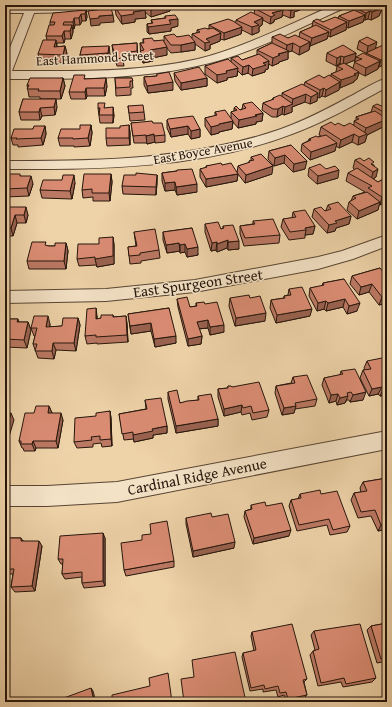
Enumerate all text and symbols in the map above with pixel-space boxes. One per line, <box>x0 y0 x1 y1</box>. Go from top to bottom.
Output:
street label: East Hammond Street <box>36 45 155 71</box>
street label: East Boyce Avenue <box>152 133 254 169</box>
street label: East Spurgeon Street <box>132 263 265 302</box>
street label: Cardinal Ridge Avenue <box>126 452 268 500</box>

